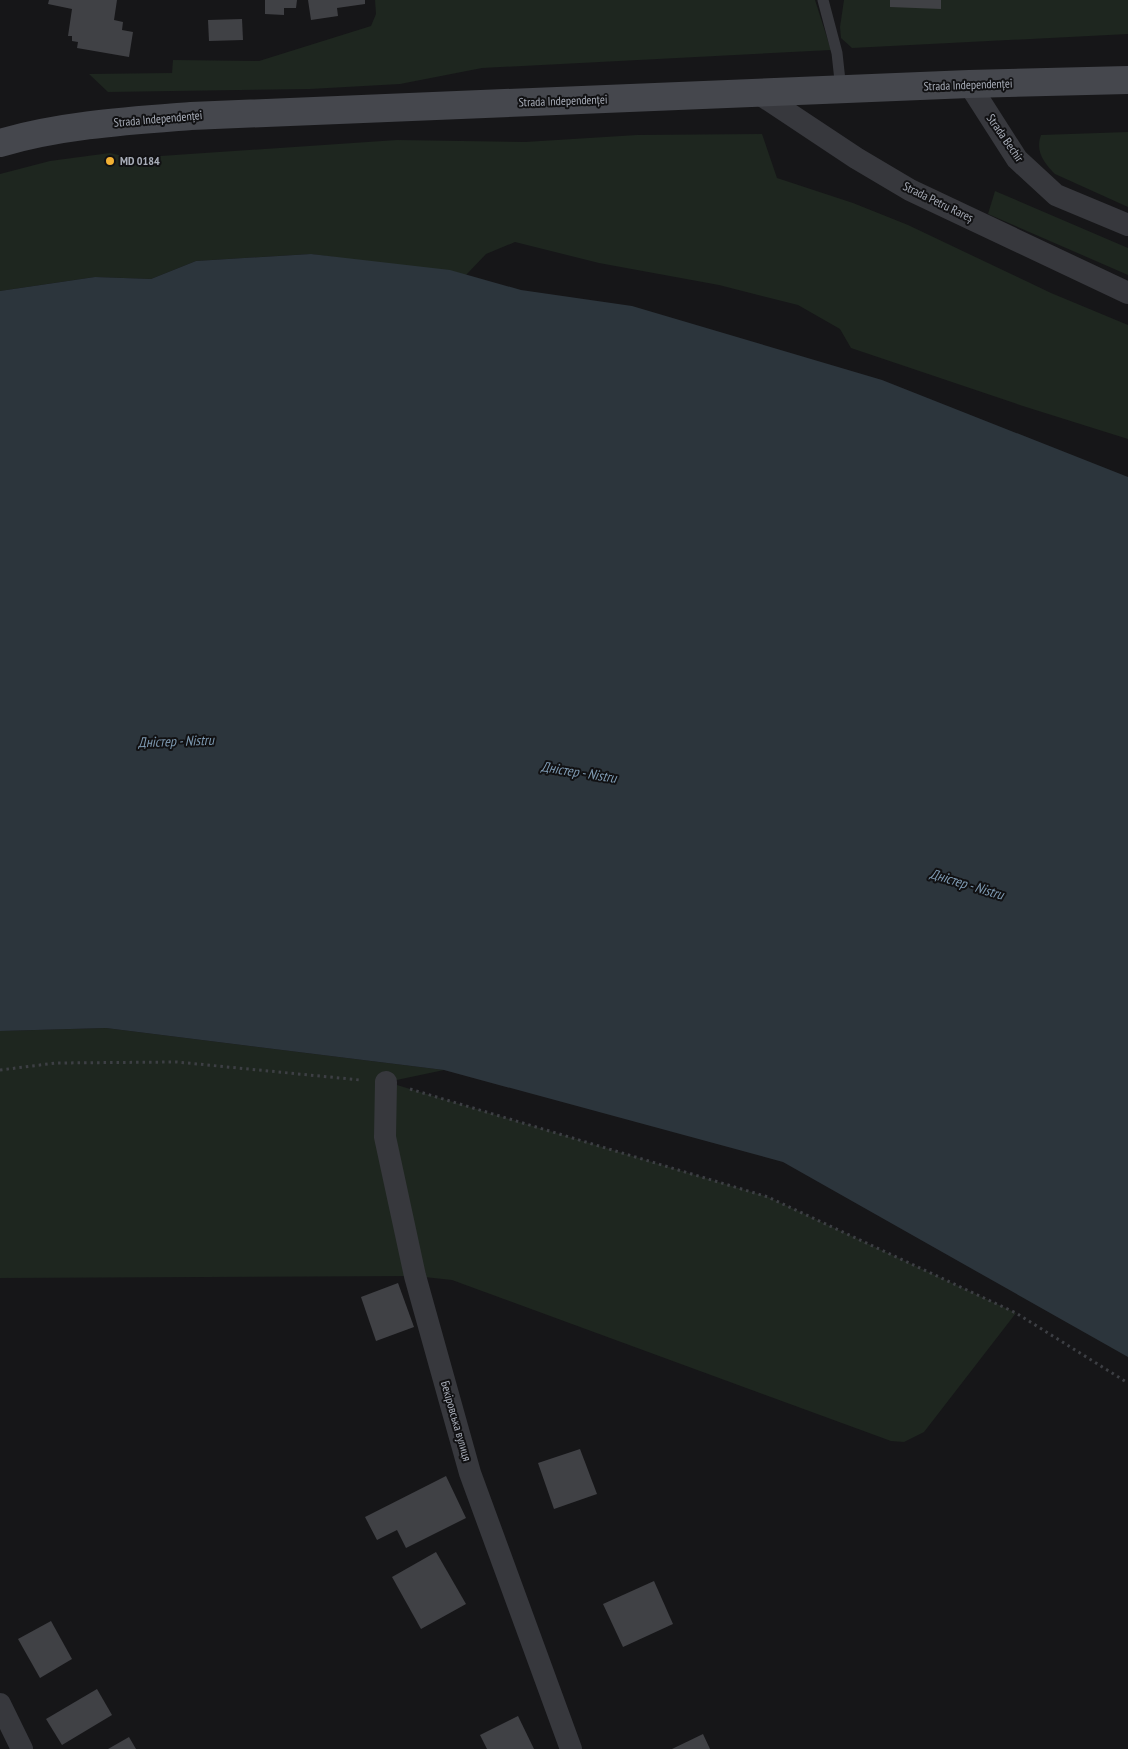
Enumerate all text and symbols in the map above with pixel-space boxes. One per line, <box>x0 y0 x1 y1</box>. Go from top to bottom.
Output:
street label: Strada Independenței <box>923 75 1013 94</box>
street label: Strada Independenței <box>518 91 608 110</box>
street label: Strada Independenței <box>113 107 203 130</box>
street label: Strada Bechir <box>983 111 1028 165</box>
place label: MD 0184 <box>120 153 160 168</box>
marker: MD 0184 <box>104 155 116 167</box>
street label: Strada Petru Rareș <box>901 178 976 225</box>
water label: Дністер - Nistru <box>137 731 215 751</box>
water label: Дністер - Nistru <box>539 757 619 787</box>
water label: Дністер - Nistru <box>927 864 1007 904</box>
street label: Бекіровська вулиця <box>438 1379 475 1463</box>

